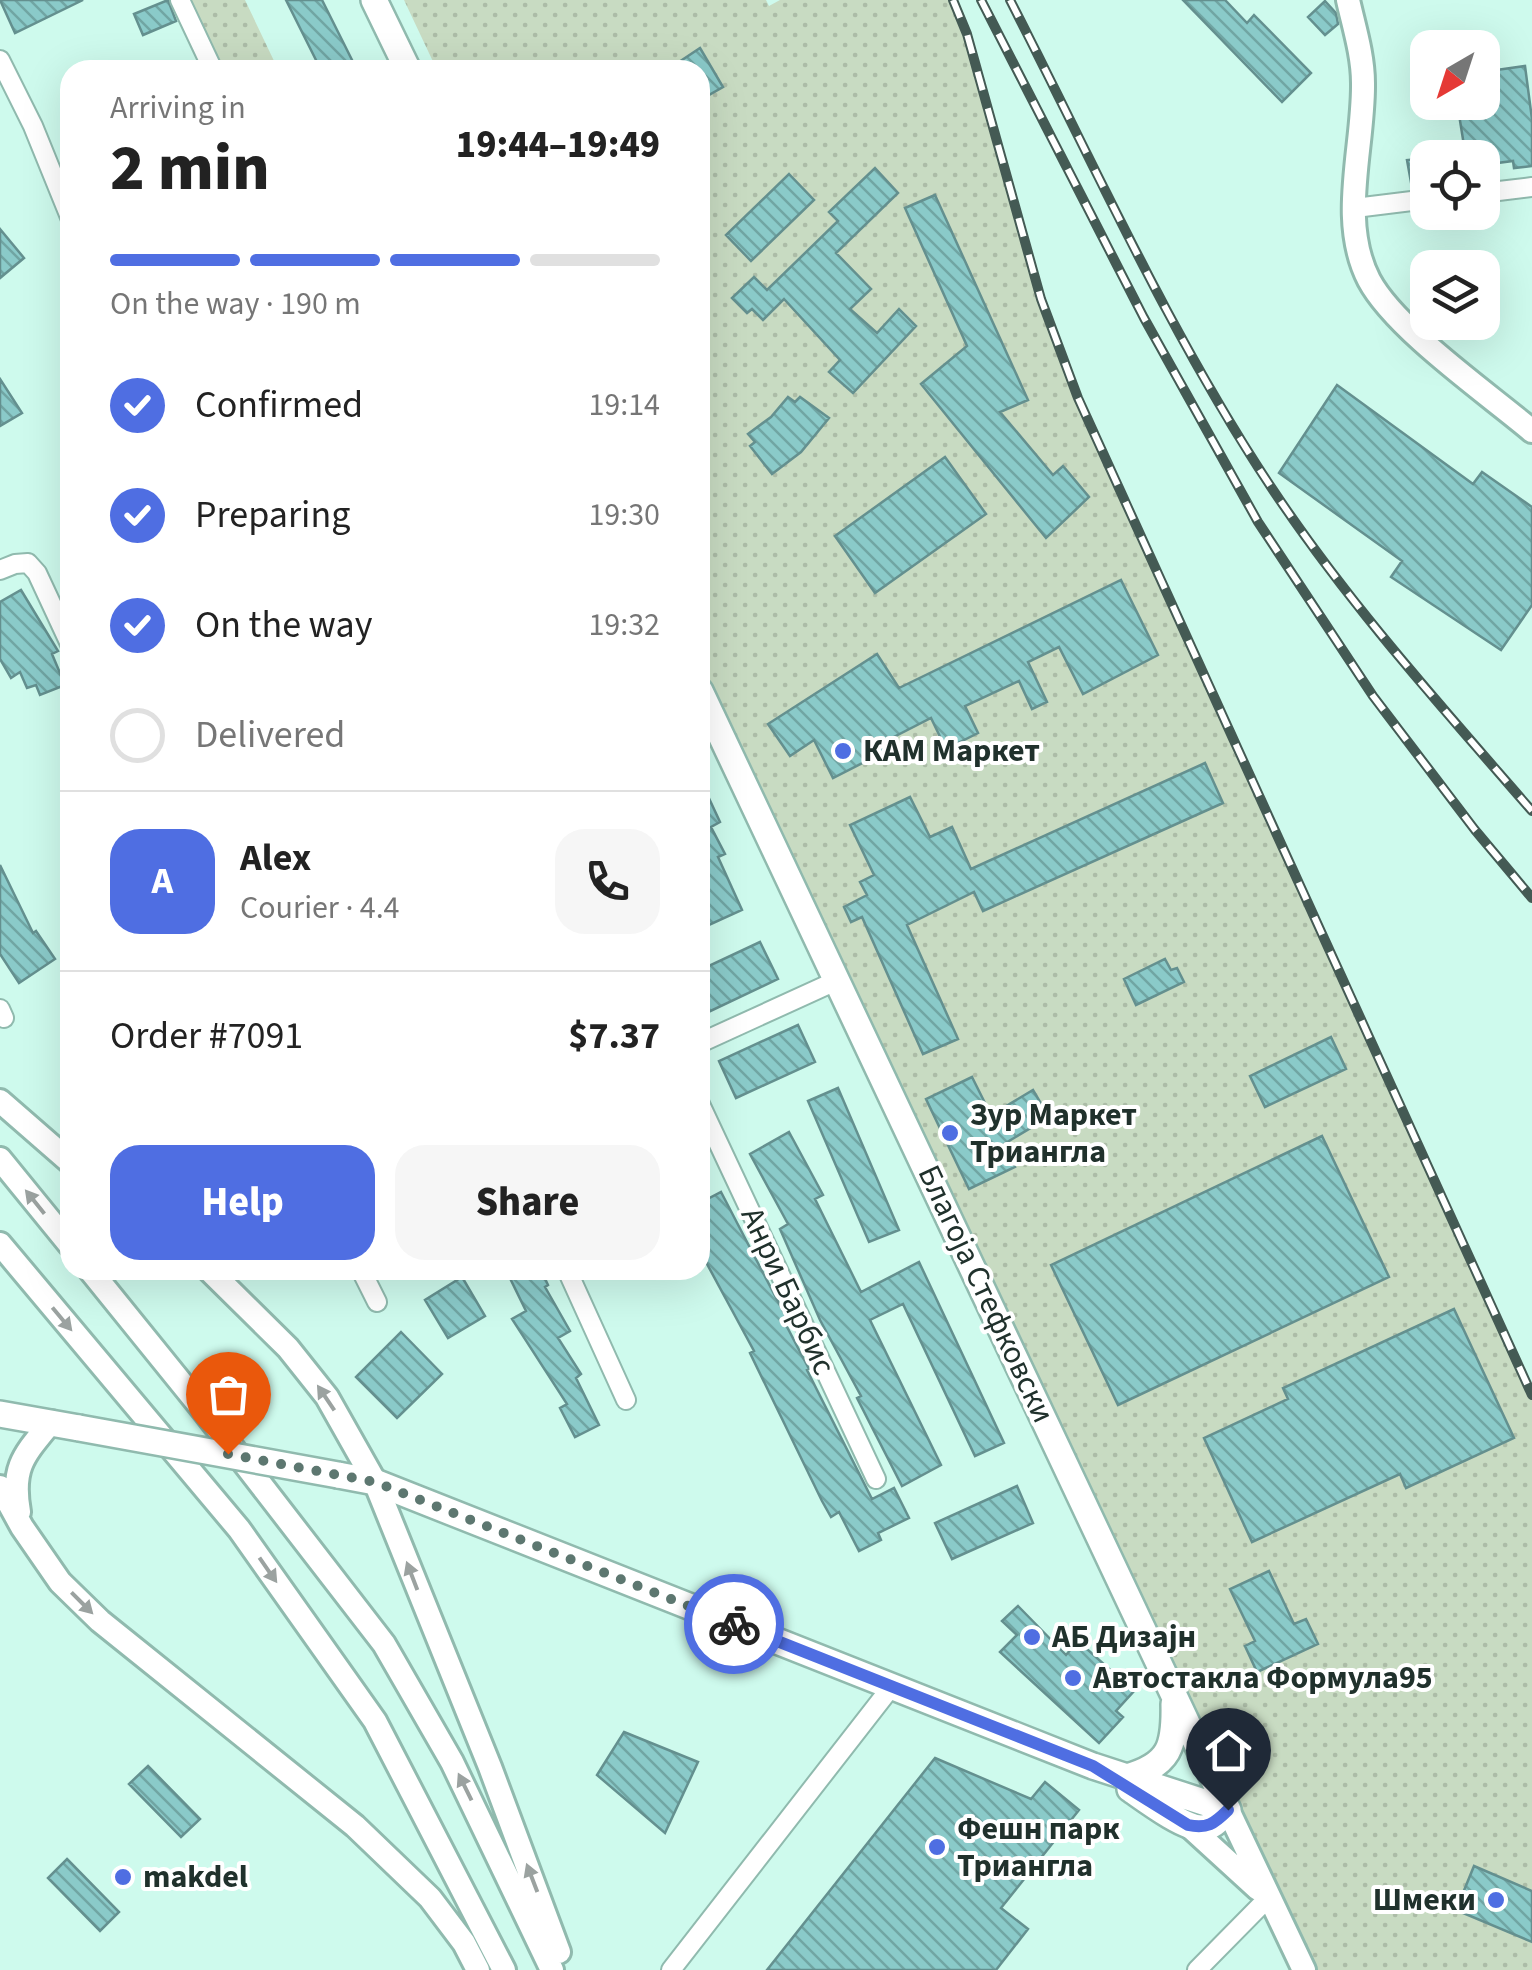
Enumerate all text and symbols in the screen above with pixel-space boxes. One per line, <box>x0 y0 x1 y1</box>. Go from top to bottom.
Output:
north arrow <box>1410 30 1500 120</box>
map controls <box>1410 30 1500 340</box>
text: Arriving in <box>110 85 246 131</box>
text: 19:44–19:49 <box>456 118 660 172</box>
text: 2 min <box>110 122 270 215</box>
button: locate <box>1410 140 1500 230</box>
button: layers <box>1410 250 1500 340</box>
text: On the way · 190 m <box>110 281 361 327</box>
icon: check <box>110 378 165 433</box>
text: Confirmed <box>195 378 363 432</box>
text: 19:14 <box>588 382 660 428</box>
icon: check <box>110 488 165 543</box>
text: Preparing <box>195 488 350 542</box>
text: 19:30 <box>588 492 660 538</box>
icon: check <box>110 598 165 653</box>
text: On the way <box>195 598 372 652</box>
text: 19:32 <box>588 602 660 648</box>
text: Delivered <box>195 708 345 762</box>
place label: КАМ Маркет <box>863 728 1040 774</box>
marker: КАМ Маркет <box>832 740 854 762</box>
button: phone <box>555 829 660 934</box>
text: Alex <box>240 831 311 885</box>
text: A <box>152 854 173 908</box>
text: Courier · 4.4 <box>240 885 400 931</box>
text: Order #7091 <box>110 1009 303 1063</box>
text: $7.37 <box>568 1009 660 1063</box>
place label: Зур Маркет Триангла <box>970 1092 1137 1175</box>
marker: Зур Маркет Триангла <box>939 1122 961 1144</box>
button: Help <box>110 1145 375 1260</box>
button: Share <box>395 1145 660 1260</box>
street label: Благоја Стефковски <box>906 1158 1066 1430</box>
one-way arrow <box>25 1190 46 1215</box>
street label: Анри Барбис <box>729 1200 847 1382</box>
one-way arrow <box>51 1306 73 1331</box>
pin <box>186 1352 271 1455</box>
icon: bag <box>201 1367 256 1422</box>
one-way arrow <box>317 1384 335 1411</box>
one-way arrow <box>258 1557 277 1584</box>
one-way arrow <box>404 1561 420 1591</box>
courier <box>684 1574 784 1674</box>
one-way arrow <box>70 1591 94 1615</box>
icon: bike <box>707 1597 762 1652</box>
place label: АБ Дизајн <box>1051 1614 1196 1660</box>
marker: АБ Дизајн <box>1021 1626 1043 1648</box>
place label: Автостакла Формула95 <box>1092 1655 1433 1701</box>
marker: Автостакла Формула95 <box>1062 1667 1084 1689</box>
pin <box>1186 1708 1271 1811</box>
icon: home <box>1201 1723 1256 1778</box>
one-way arrow <box>456 1773 473 1802</box>
place label: Фешн парк Триангла <box>957 1806 1120 1889</box>
marker: Фешн парк Триангла <box>926 1836 948 1858</box>
place label: makdel <box>143 1854 248 1900</box>
one-way arrow <box>524 1863 539 1893</box>
marker: makdel <box>112 1866 134 1888</box>
place label: Шмеки <box>1373 1877 1476 1923</box>
marker: Шмеки <box>1485 1889 1507 1911</box>

